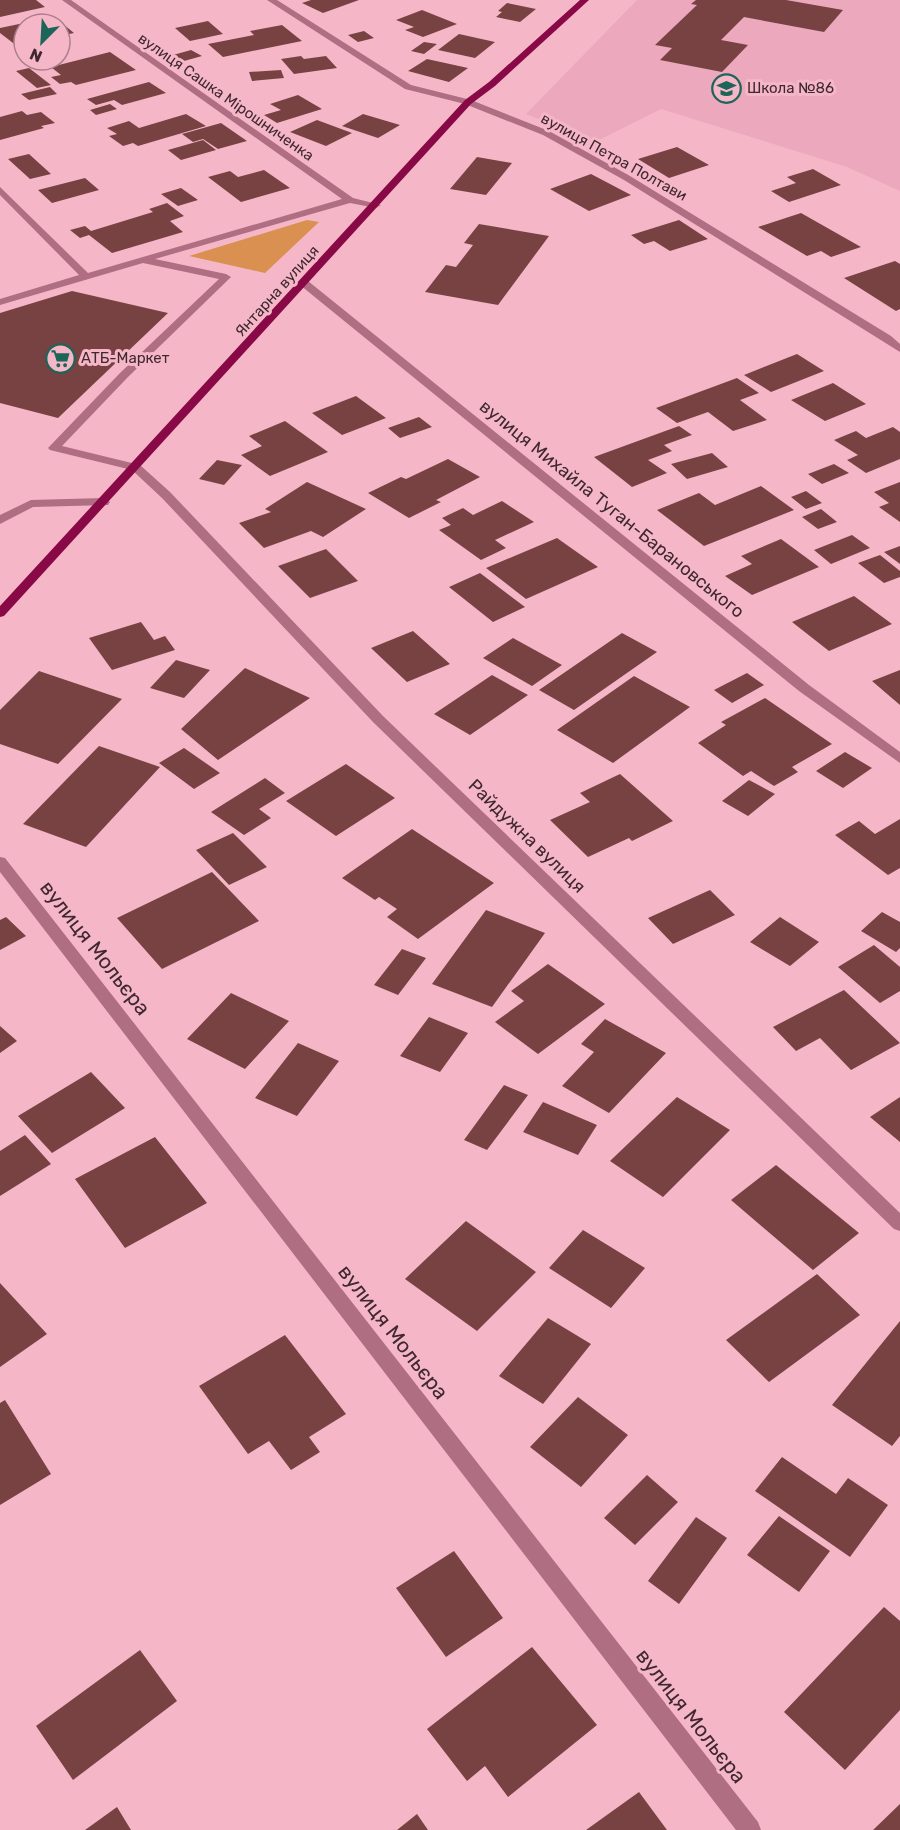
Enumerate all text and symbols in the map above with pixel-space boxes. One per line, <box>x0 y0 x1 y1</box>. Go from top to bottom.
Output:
north arrow <box>12 12 72 72</box>
street label: вулиця Сашка Мірошниченка <box>135 29 317 165</box>
text: N <box>27 44 45 66</box>
school or university icon: Школа №86 <box>710 72 742 104</box>
place label: Школа №86 <box>747 79 834 97</box>
street label: вулиця Петра Полтави <box>538 109 690 205</box>
street label: Янтарна вулиця <box>231 242 323 340</box>
supermarket icon: АТБ-Маркет <box>44 342 76 374</box>
place label: АТБ-Маркет <box>81 349 170 367</box>
street label: вулиця Михайла Туган-Барановського <box>475 395 749 623</box>
street label: Райдужна вулиця <box>464 774 590 898</box>
street label: вулиця Мольєра <box>35 875 156 1020</box>
street label: вулиця Мольєра <box>333 1259 454 1404</box>
street label: вулиця Мольєра <box>631 1643 752 1788</box>

